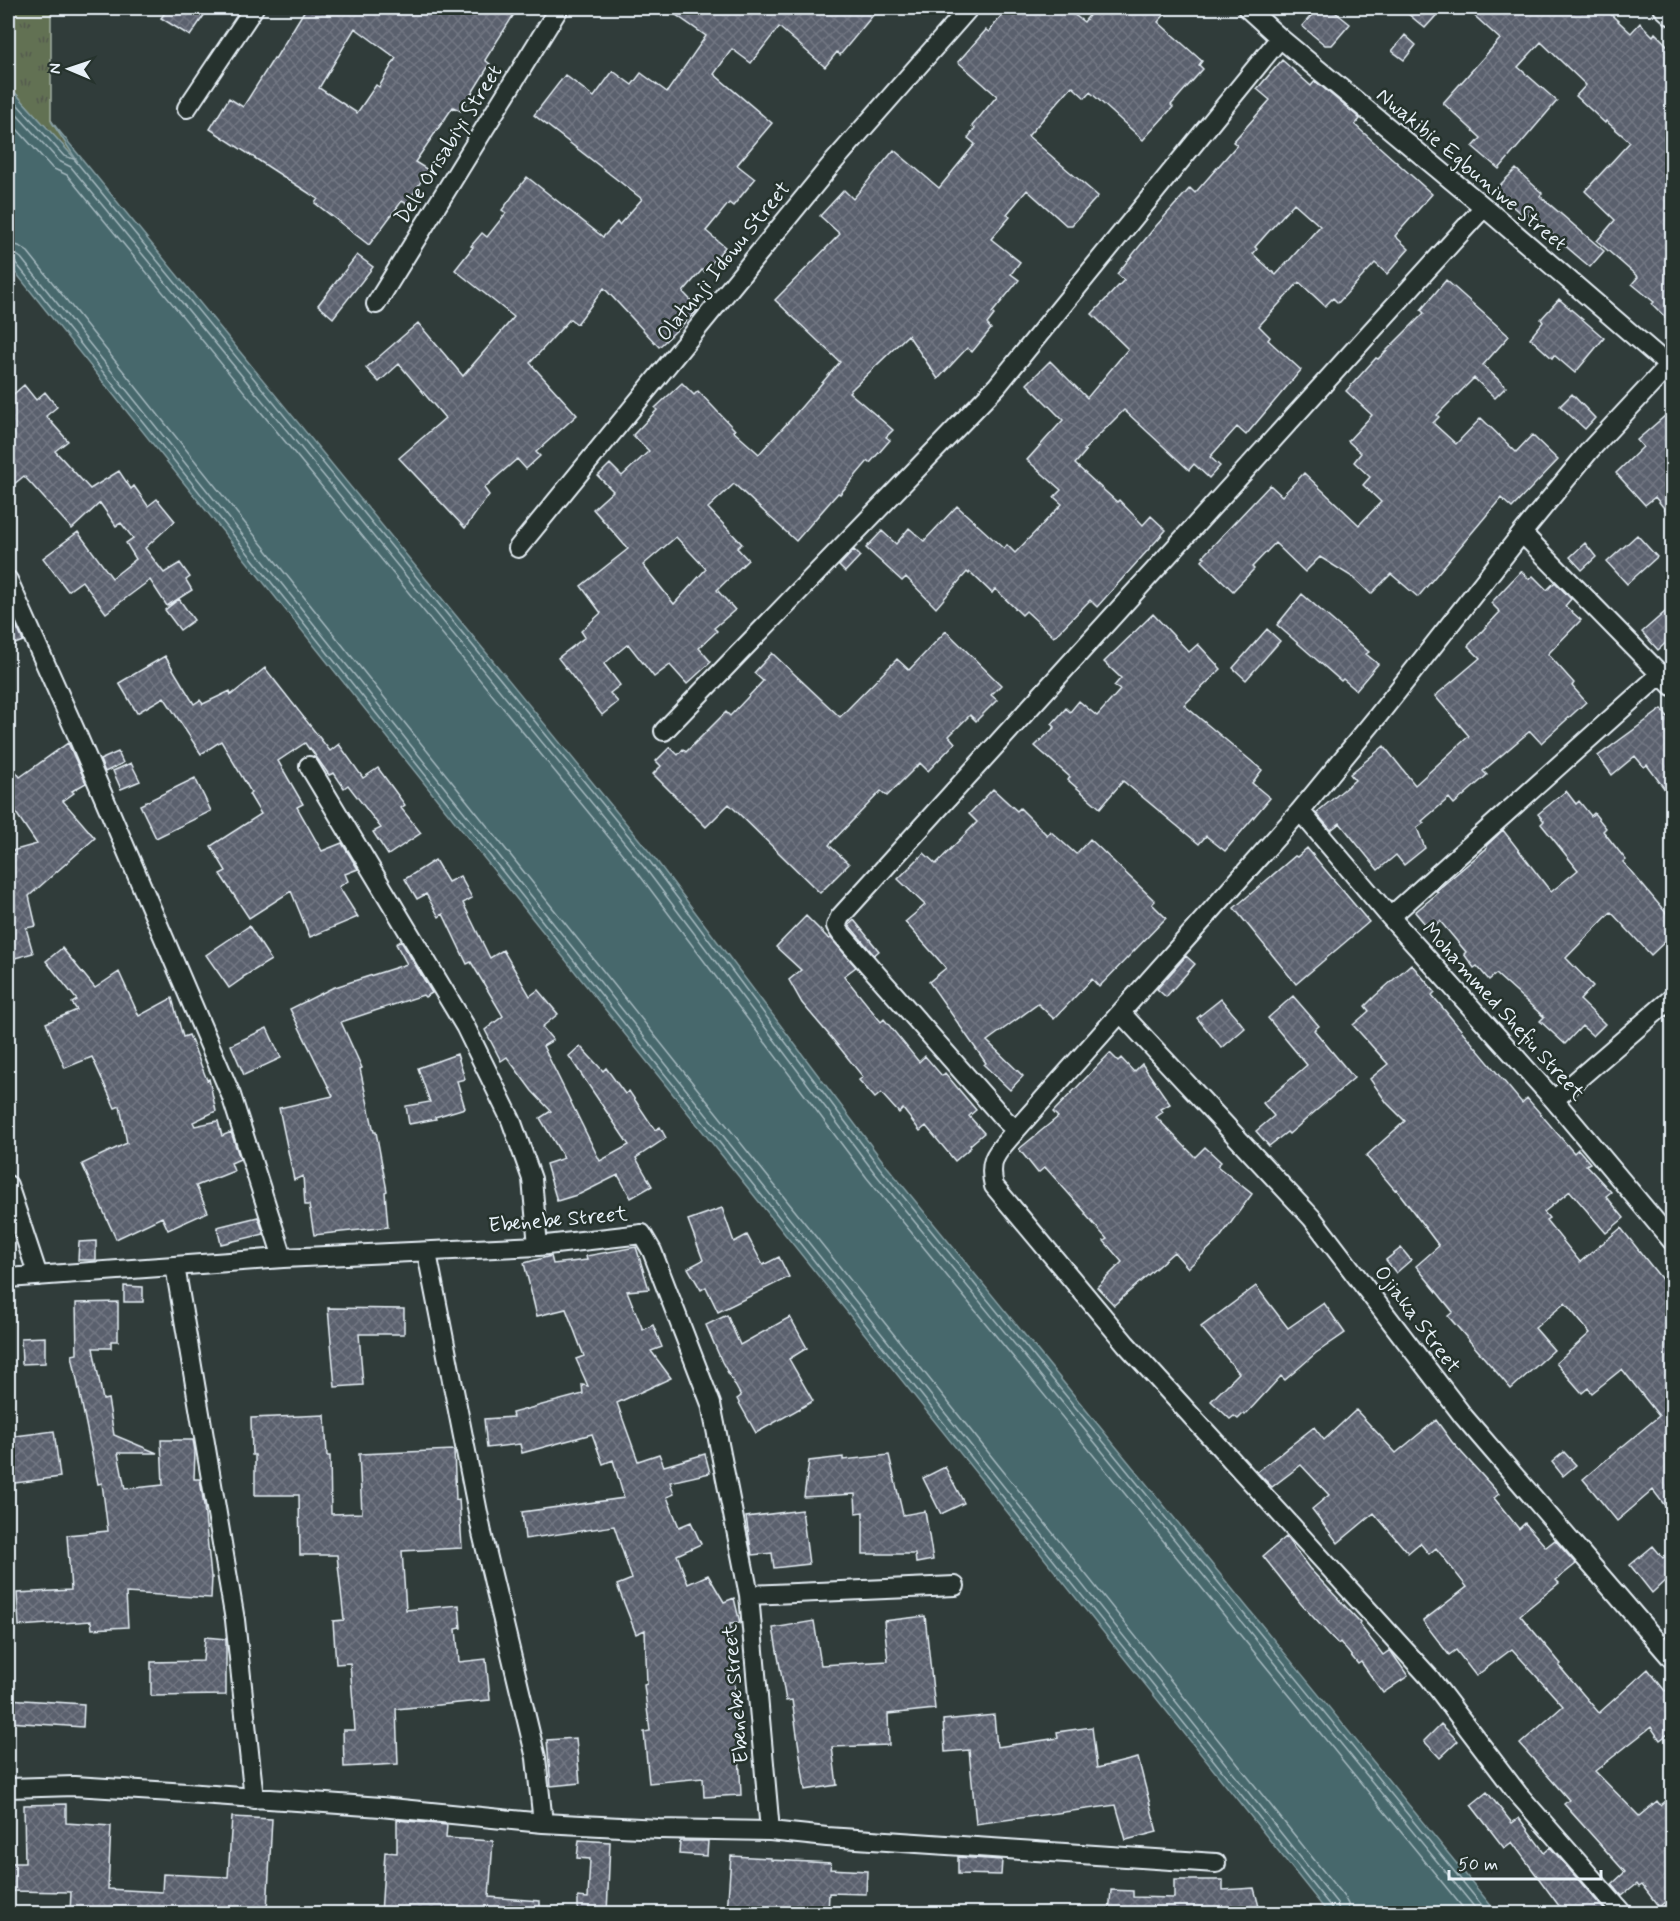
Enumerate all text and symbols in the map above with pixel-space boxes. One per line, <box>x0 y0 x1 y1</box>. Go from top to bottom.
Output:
north arrow <box>39 39 99 99</box>
street label: Dele Orisabiyi Street <box>388 59 509 230</box>
text: N <box>45 63 66 74</box>
street label: Nwakibie Egbuniwe Street <box>1370 82 1573 258</box>
street label: Olatunji Idowu Street <box>650 176 797 348</box>
street label: Mohammed Shefiu Street <box>1415 916 1592 1108</box>
street label: Ebenebe Street <box>487 1200 629 1240</box>
street label: Ojiaka Street <box>1367 1260 1467 1379</box>
street label: Ebenebe Street <box>716 1623 756 1765</box>
scale bar <box>1449 1843 1600 1881</box>
text: 50 m <box>1458 1853 1498 1877</box>

